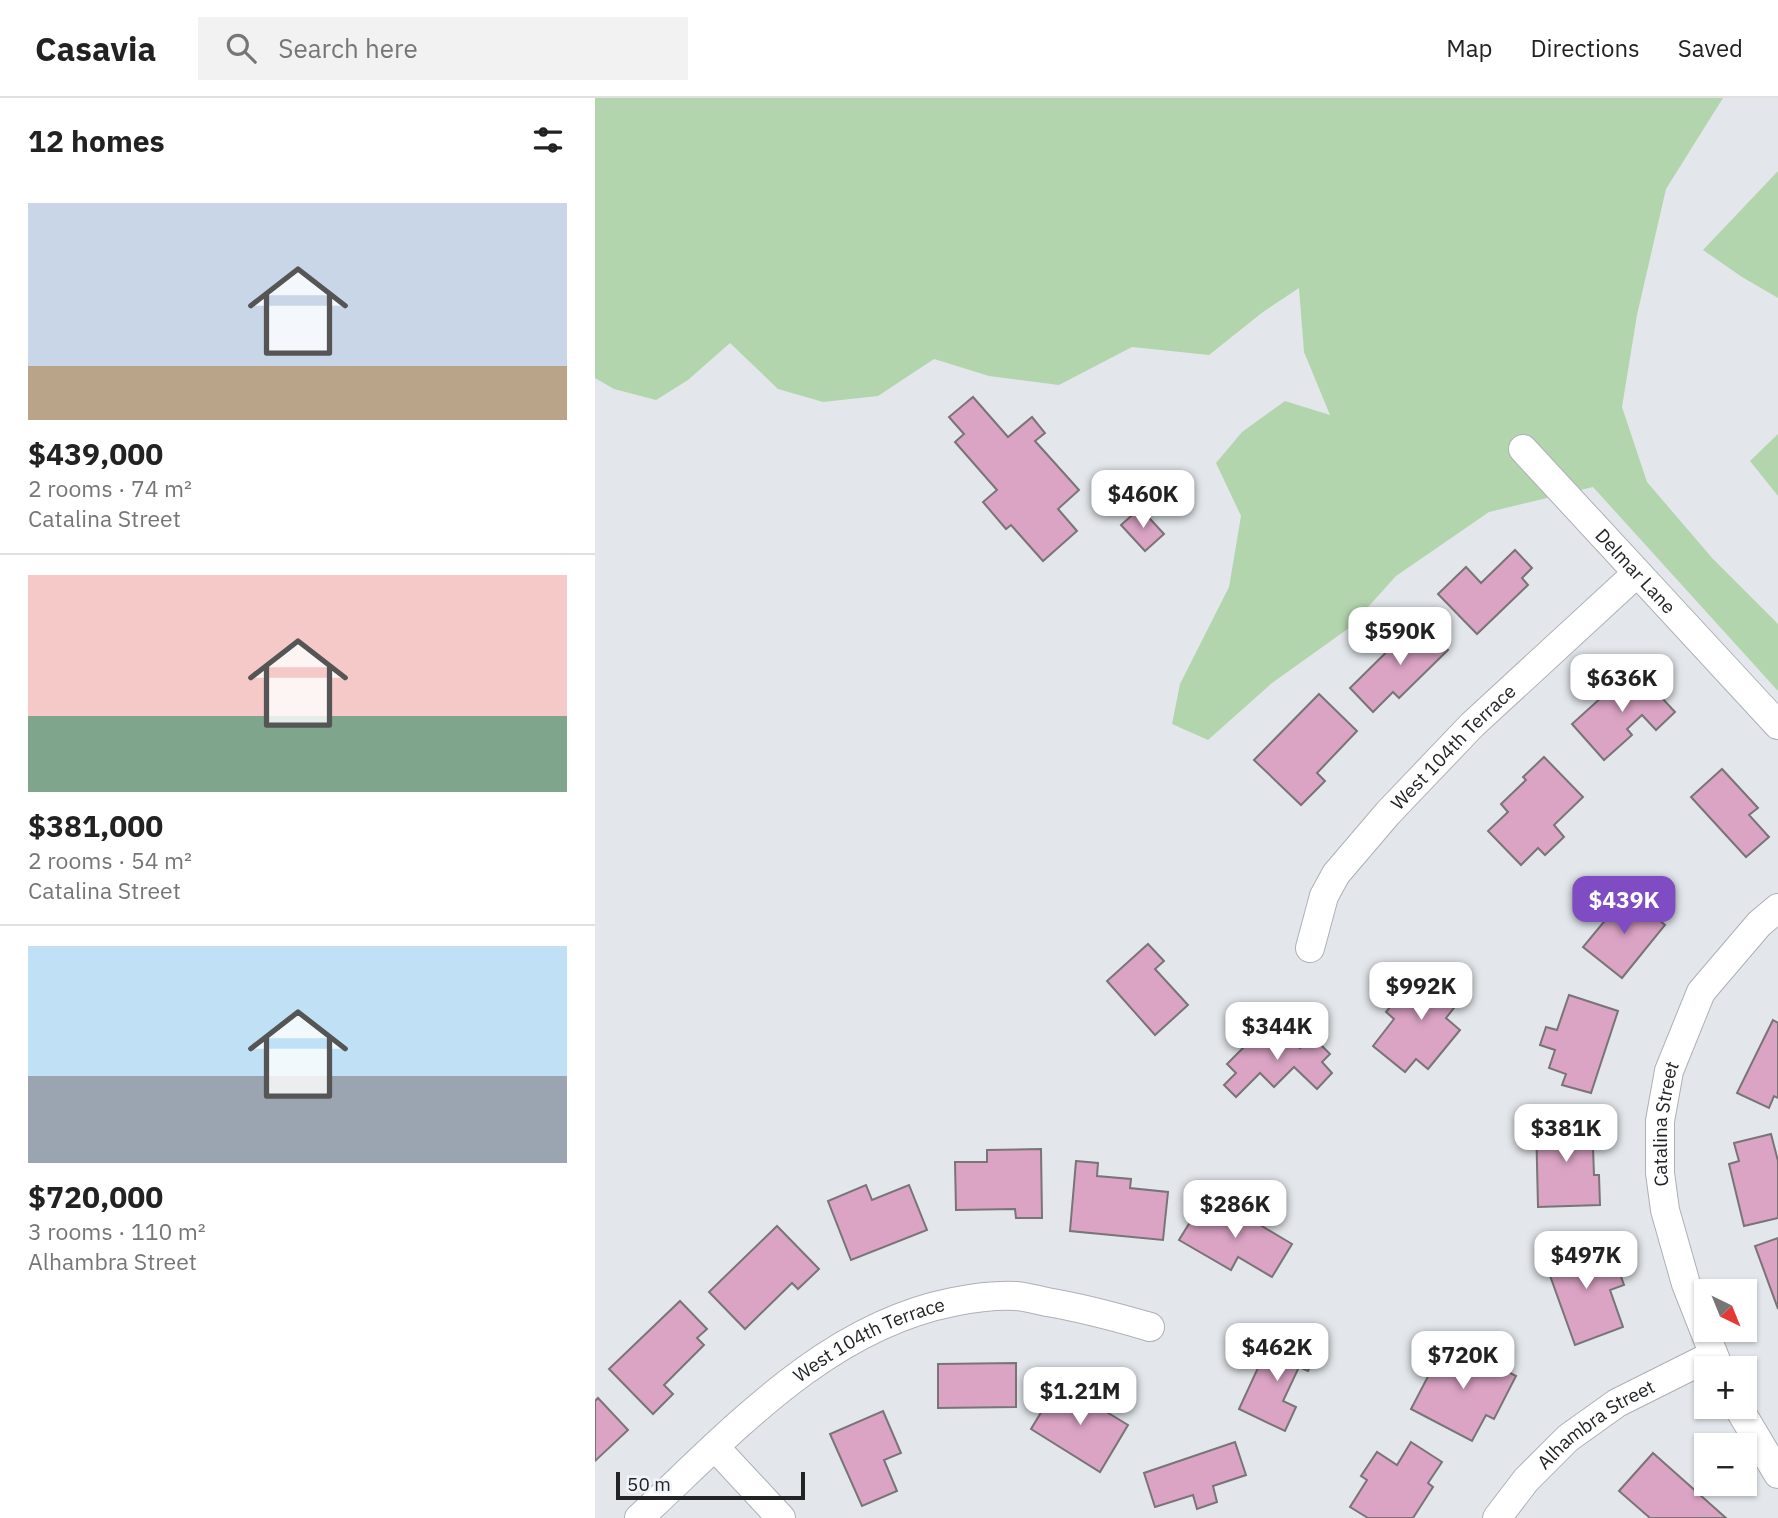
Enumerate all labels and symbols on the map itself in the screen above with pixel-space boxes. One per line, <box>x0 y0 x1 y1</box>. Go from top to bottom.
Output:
pin: $460K <box>1094 470 1192 530</box>
street label: Delmar Lane <box>1590 523 1681 619</box>
pin: $590K <box>1351 608 1449 667</box>
pin: $636K <box>1573 654 1671 714</box>
street label: West 104th Terrace <box>1386 679 1521 815</box>
pin: $439K <box>1575 876 1673 936</box>
pin: $992K <box>1372 962 1470 1022</box>
pin: $344K <box>1228 1002 1326 1062</box>
street label: Catalina Street <box>1648 1057 1684 1188</box>
pin: $381K <box>1517 1104 1615 1164</box>
pin: $286K <box>1186 1180 1284 1240</box>
pin: $497K <box>1537 1232 1635 1291</box>
north arrow <box>1694 1279 1757 1342</box>
street label: West 104th Terrace <box>788 1292 947 1387</box>
pin: $462K <box>1228 1324 1326 1383</box>
pin: $720K <box>1414 1332 1512 1391</box>
pin: $1.21M <box>1023 1368 1137 1427</box>
street label: Alhambra Street <box>1532 1374 1659 1474</box>
scale bar <box>616 1469 805 1501</box>

